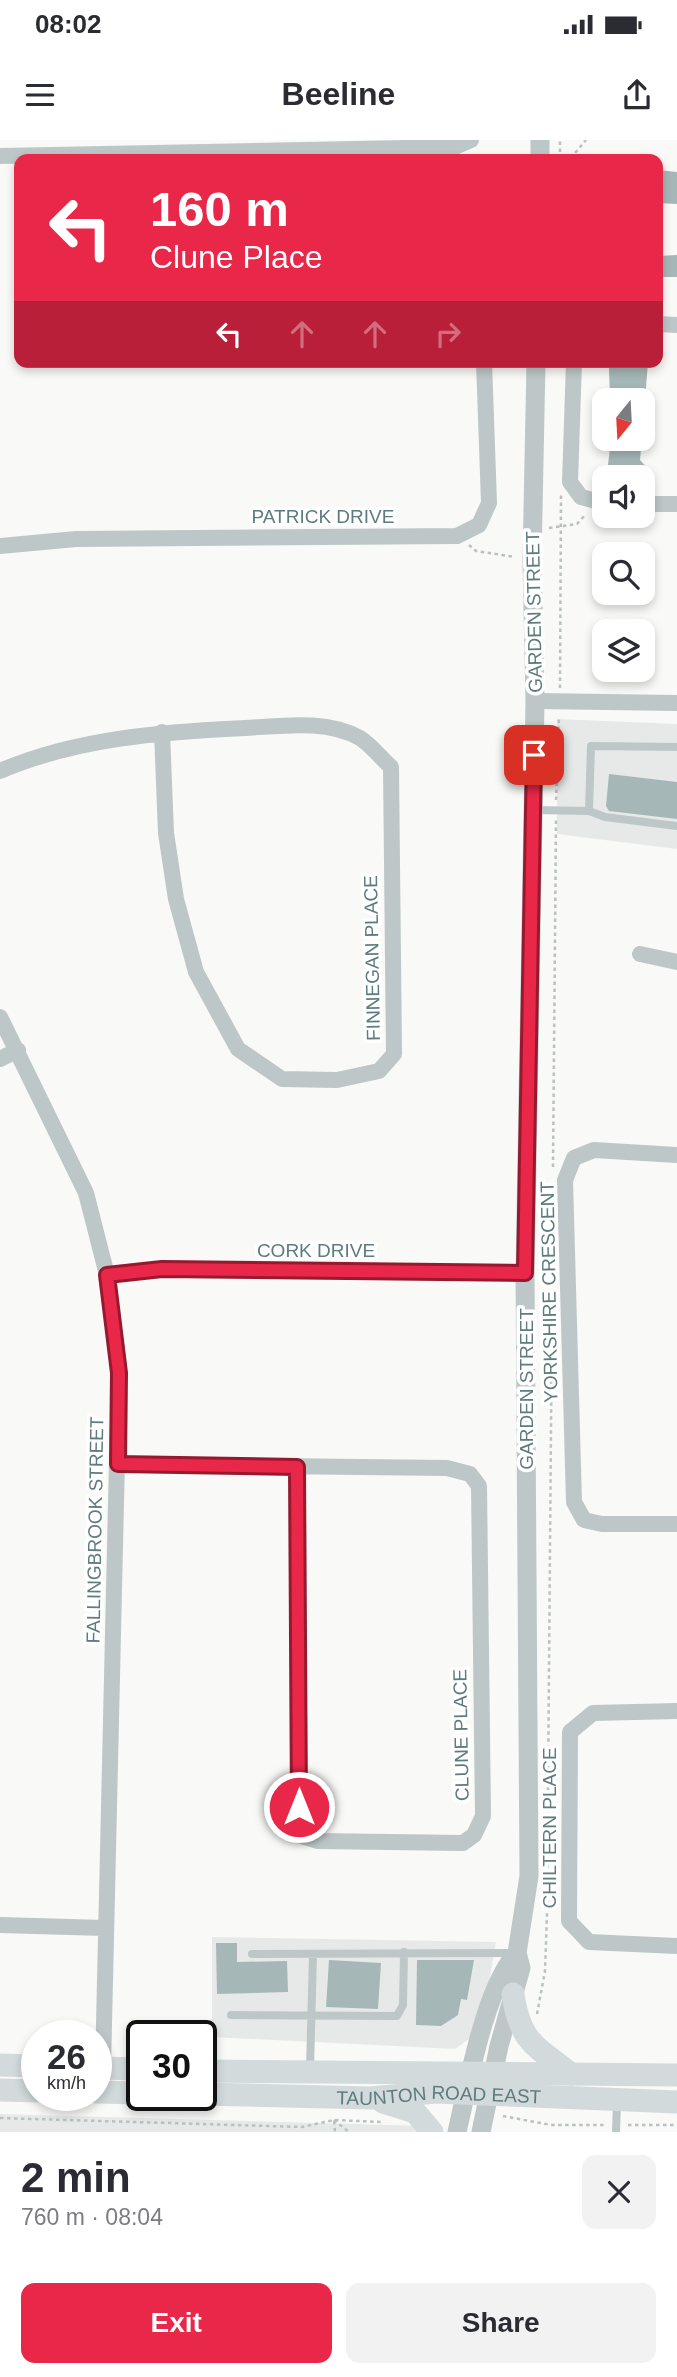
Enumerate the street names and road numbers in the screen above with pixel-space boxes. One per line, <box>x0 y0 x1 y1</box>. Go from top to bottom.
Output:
street label: PATRICK DRIVE <box>252 506 394 527</box>
street label: GARDEN STREET <box>522 531 546 693</box>
street label: FINNEGAN PLACE <box>360 875 384 1041</box>
street label: YORKSHIRE CRESCENT <box>537 1181 561 1403</box>
street label: CORK DRIVE <box>257 1240 375 1261</box>
street label: GARDEN STREET <box>516 1308 537 1470</box>
street label: FALLINGBROOK STREET <box>83 1416 107 1644</box>
street label: CLUNE PLACE <box>449 1669 473 1801</box>
street label: CHILTERN PLACE <box>539 1747 560 1909</box>
street label: TAUNTON ROAD EAST <box>336 2081 542 2109</box>

